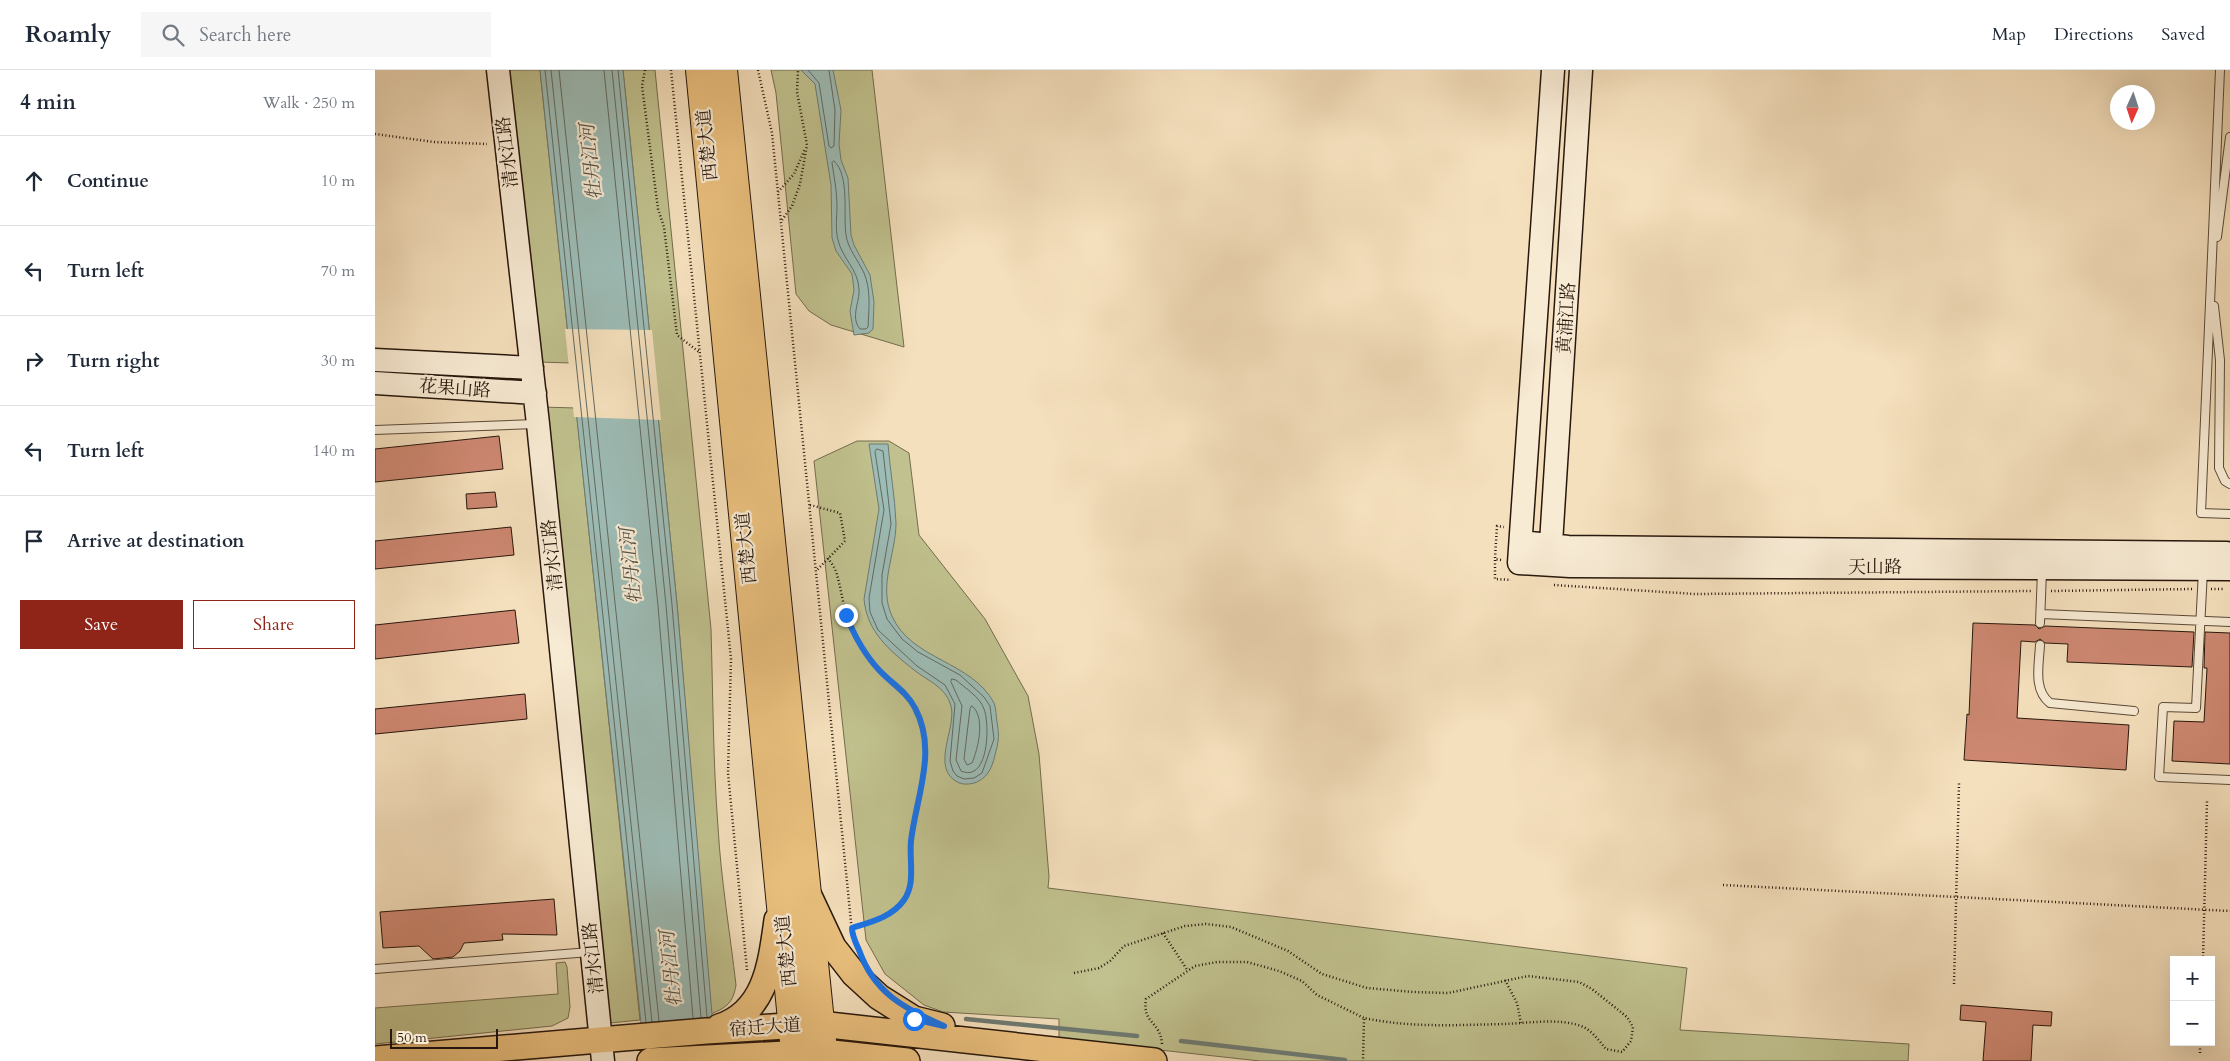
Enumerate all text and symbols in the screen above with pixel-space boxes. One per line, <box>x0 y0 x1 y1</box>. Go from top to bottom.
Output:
search box <box>141 12 491 57</box>
text: Roamly <box>25 18 111 51</box>
icon: search <box>159 21 187 49</box>
text: Search here <box>199 22 291 48</box>
text: Map <box>1992 22 2026 47</box>
text: Directions <box>2054 22 2133 47</box>
text: Saved <box>2161 22 2205 47</box>
north arrow <box>2110 85 2155 130</box>
text: 4 min <box>20 88 76 117</box>
text: Walk · 250 m <box>263 92 355 114</box>
street label: 西楚大道 <box>691 108 724 182</box>
street label: 清水江路 <box>491 115 524 189</box>
water label: 牡丹江河 <box>574 120 608 201</box>
icon: ahead <box>20 167 48 195</box>
text: Continue <box>67 168 149 194</box>
text: 10 m <box>321 170 355 192</box>
icon: left <box>20 257 48 285</box>
text: Turn left <box>67 258 144 284</box>
text: 70 m <box>321 260 355 282</box>
street label: 黄浦江路 <box>1552 281 1581 355</box>
icon: right <box>20 347 48 375</box>
text: Turn right <box>67 348 159 374</box>
text: 30 m <box>321 350 355 372</box>
street label: 花果山路 <box>418 374 492 403</box>
icon: left <box>20 437 48 465</box>
text: Turn left <box>67 438 144 464</box>
text: 140 m <box>313 440 355 462</box>
street label: 西楚大道 <box>730 511 763 585</box>
street label: 清水江路 <box>536 518 569 592</box>
water label: 牡丹江河 <box>614 524 648 605</box>
icon: arrive <box>20 527 48 555</box>
text: Arrive at destination <box>67 528 244 554</box>
street label: 天山路 <box>1848 555 1902 580</box>
button: Save <box>20 600 183 649</box>
button: Share <box>193 600 355 649</box>
route end <box>835 604 858 627</box>
street label: 西楚大道 <box>770 914 803 988</box>
street label: 清水江路 <box>577 921 610 995</box>
water label: 牡丹江河 <box>654 927 688 1008</box>
map controls <box>2170 956 2215 1046</box>
button: + <box>2170 956 2215 1001</box>
button: − <box>2170 1001 2215 1046</box>
route start <box>903 1008 926 1031</box>
street label: 宿迁大道 <box>728 1013 802 1042</box>
scale bar <box>390 1026 497 1049</box>
text: 50 m <box>397 1028 427 1047</box>

